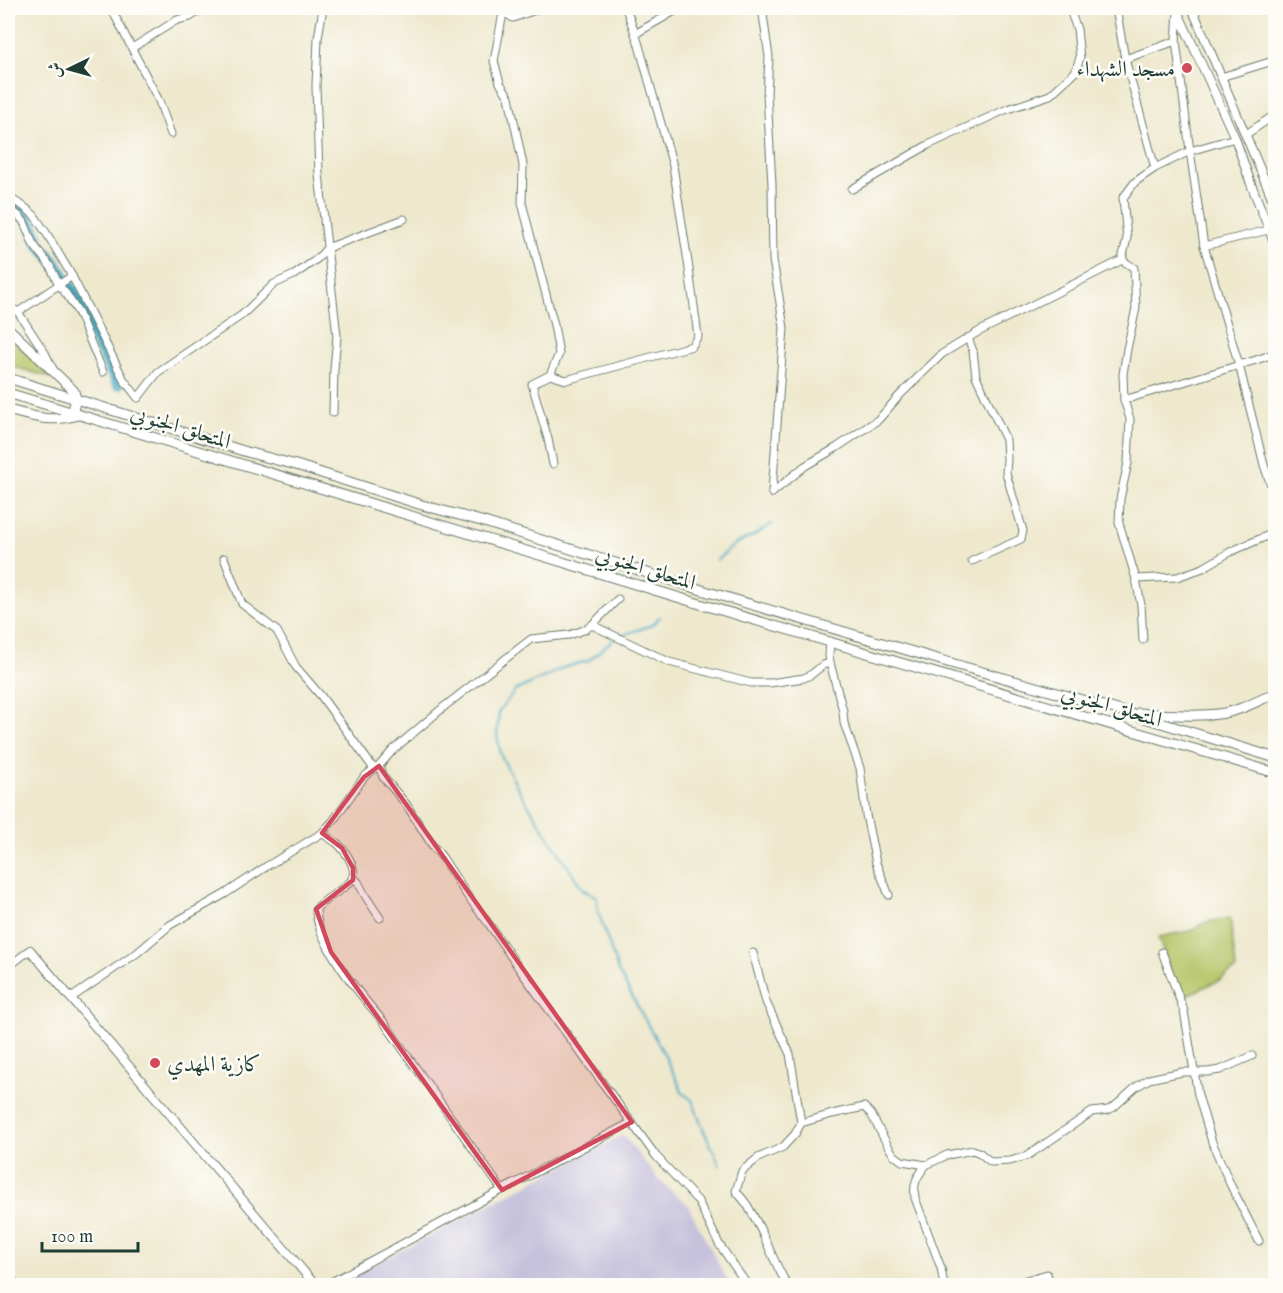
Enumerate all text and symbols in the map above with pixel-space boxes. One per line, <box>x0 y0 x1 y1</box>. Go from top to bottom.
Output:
north arrow <box>39 39 99 99</box>
place label: مسجد الشهداء <box>1076 56 1175 84</box>
text: ش <box>45 61 67 79</box>
marker: مسجد الشهداء <box>1180 61 1194 75</box>
street label: المتحلق الجنوبي <box>126 399 234 459</box>
street label: المتحلق الجنوبي <box>591 540 699 600</box>
street label: المتحلق الجنوبي <box>1057 679 1165 738</box>
place label: كازية المهدي <box>167 1051 261 1081</box>
marker: كازية المهدي <box>148 1056 162 1070</box>
scale bar <box>42 1215 138 1253</box>
text: 100 m <box>51 1226 93 1249</box>

